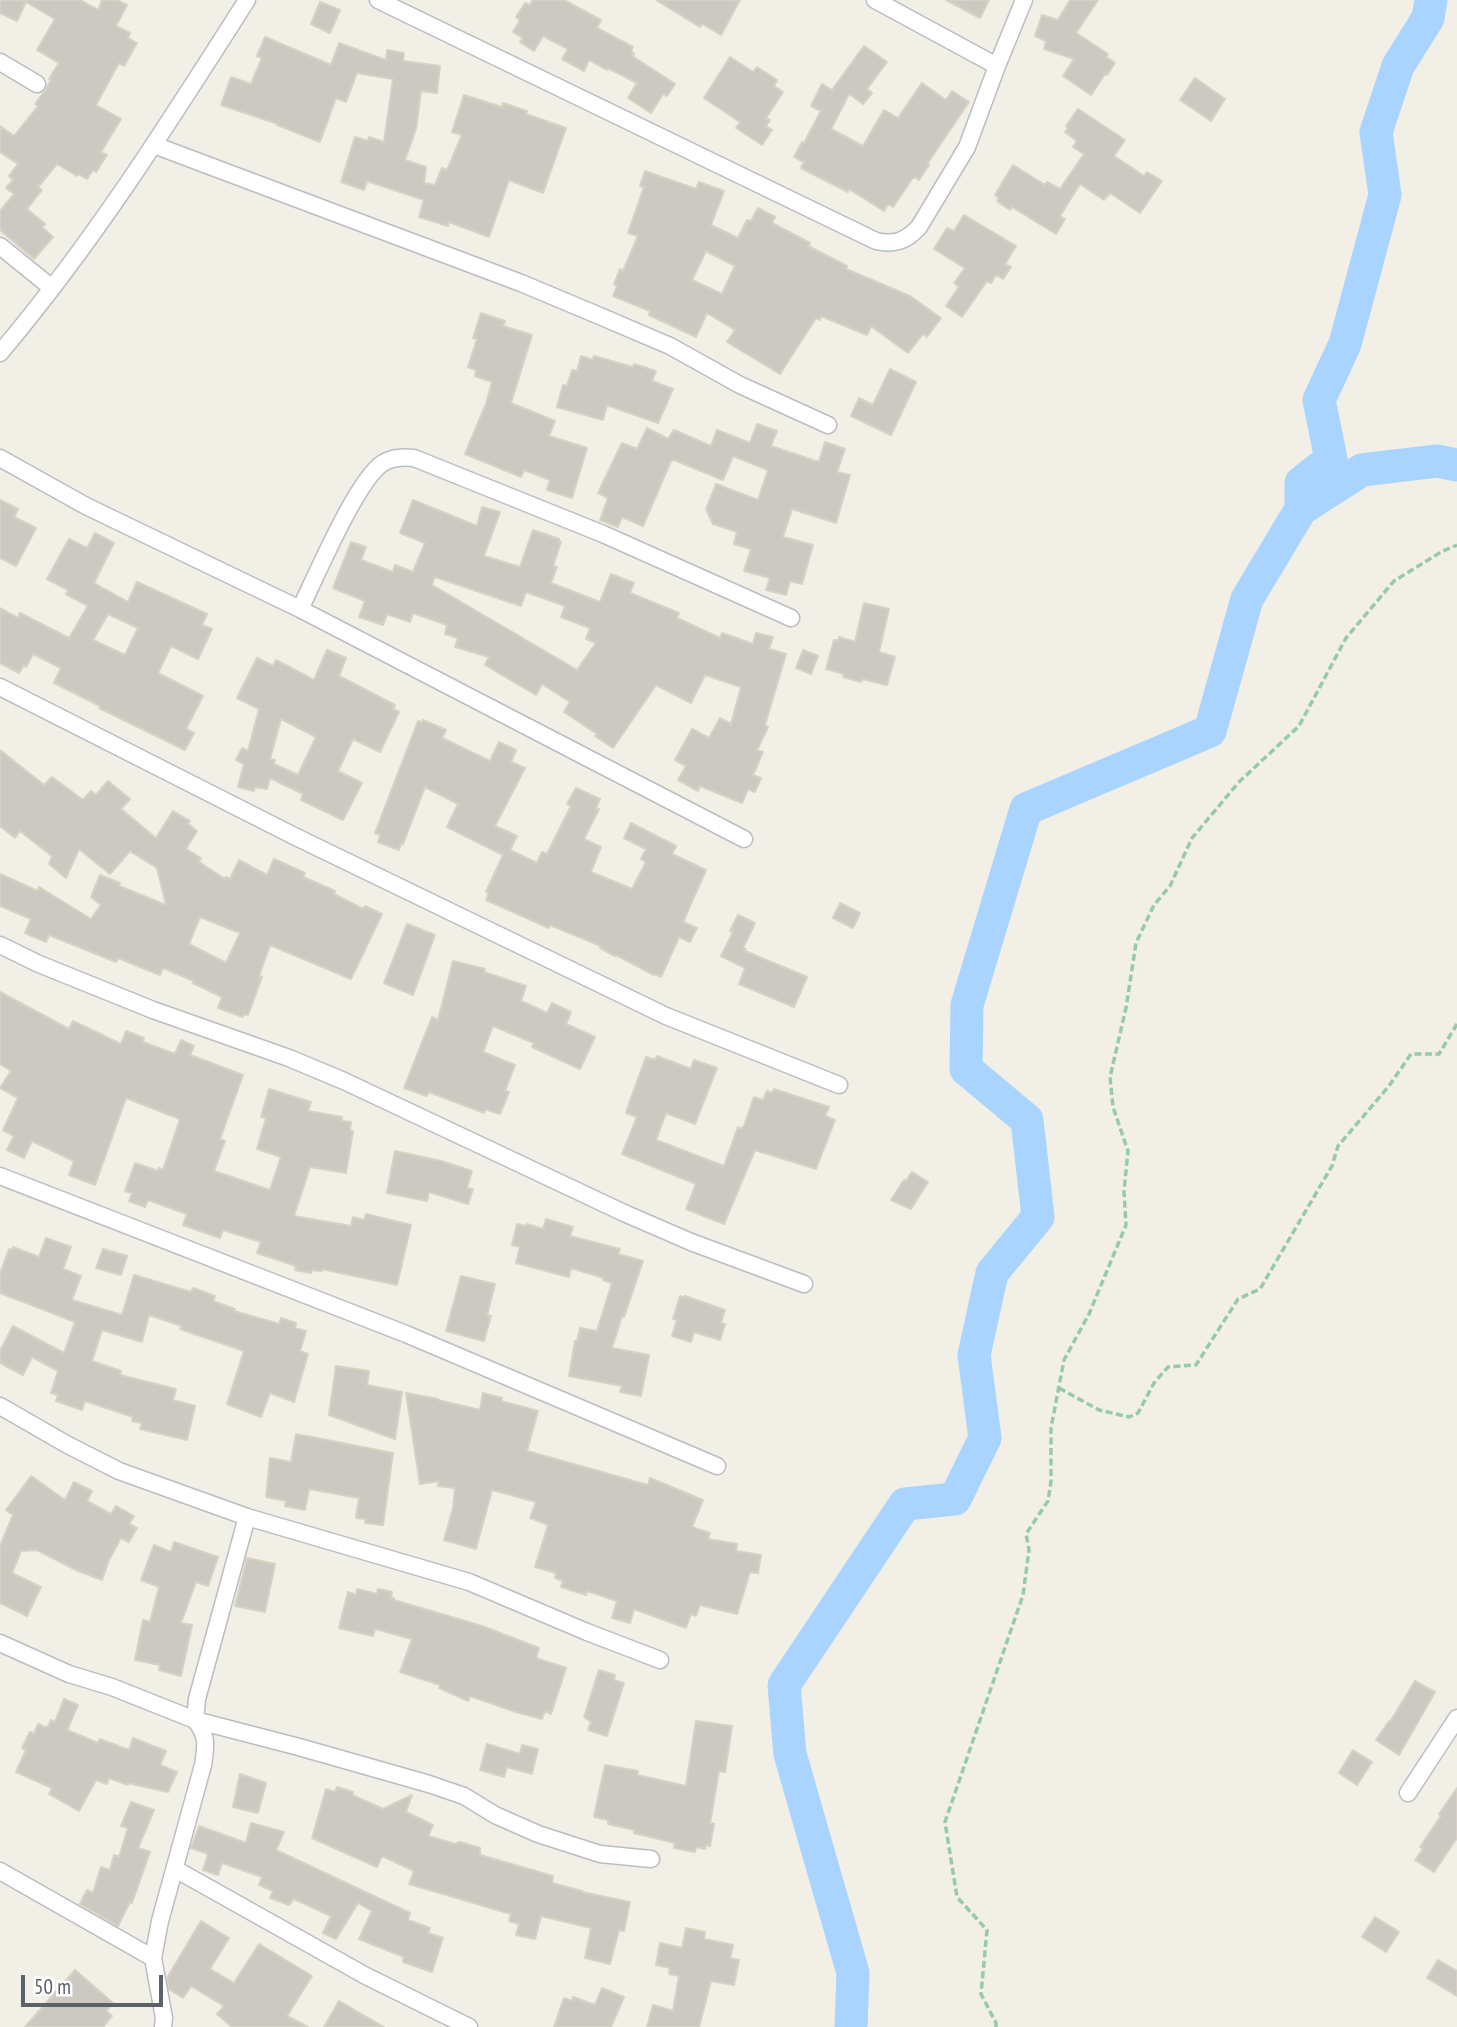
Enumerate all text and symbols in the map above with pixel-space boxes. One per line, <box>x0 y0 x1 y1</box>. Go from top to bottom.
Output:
scale bar <box>24 1960 166 2004</box>
text: 50 m <box>34 1973 71 2000</box>

